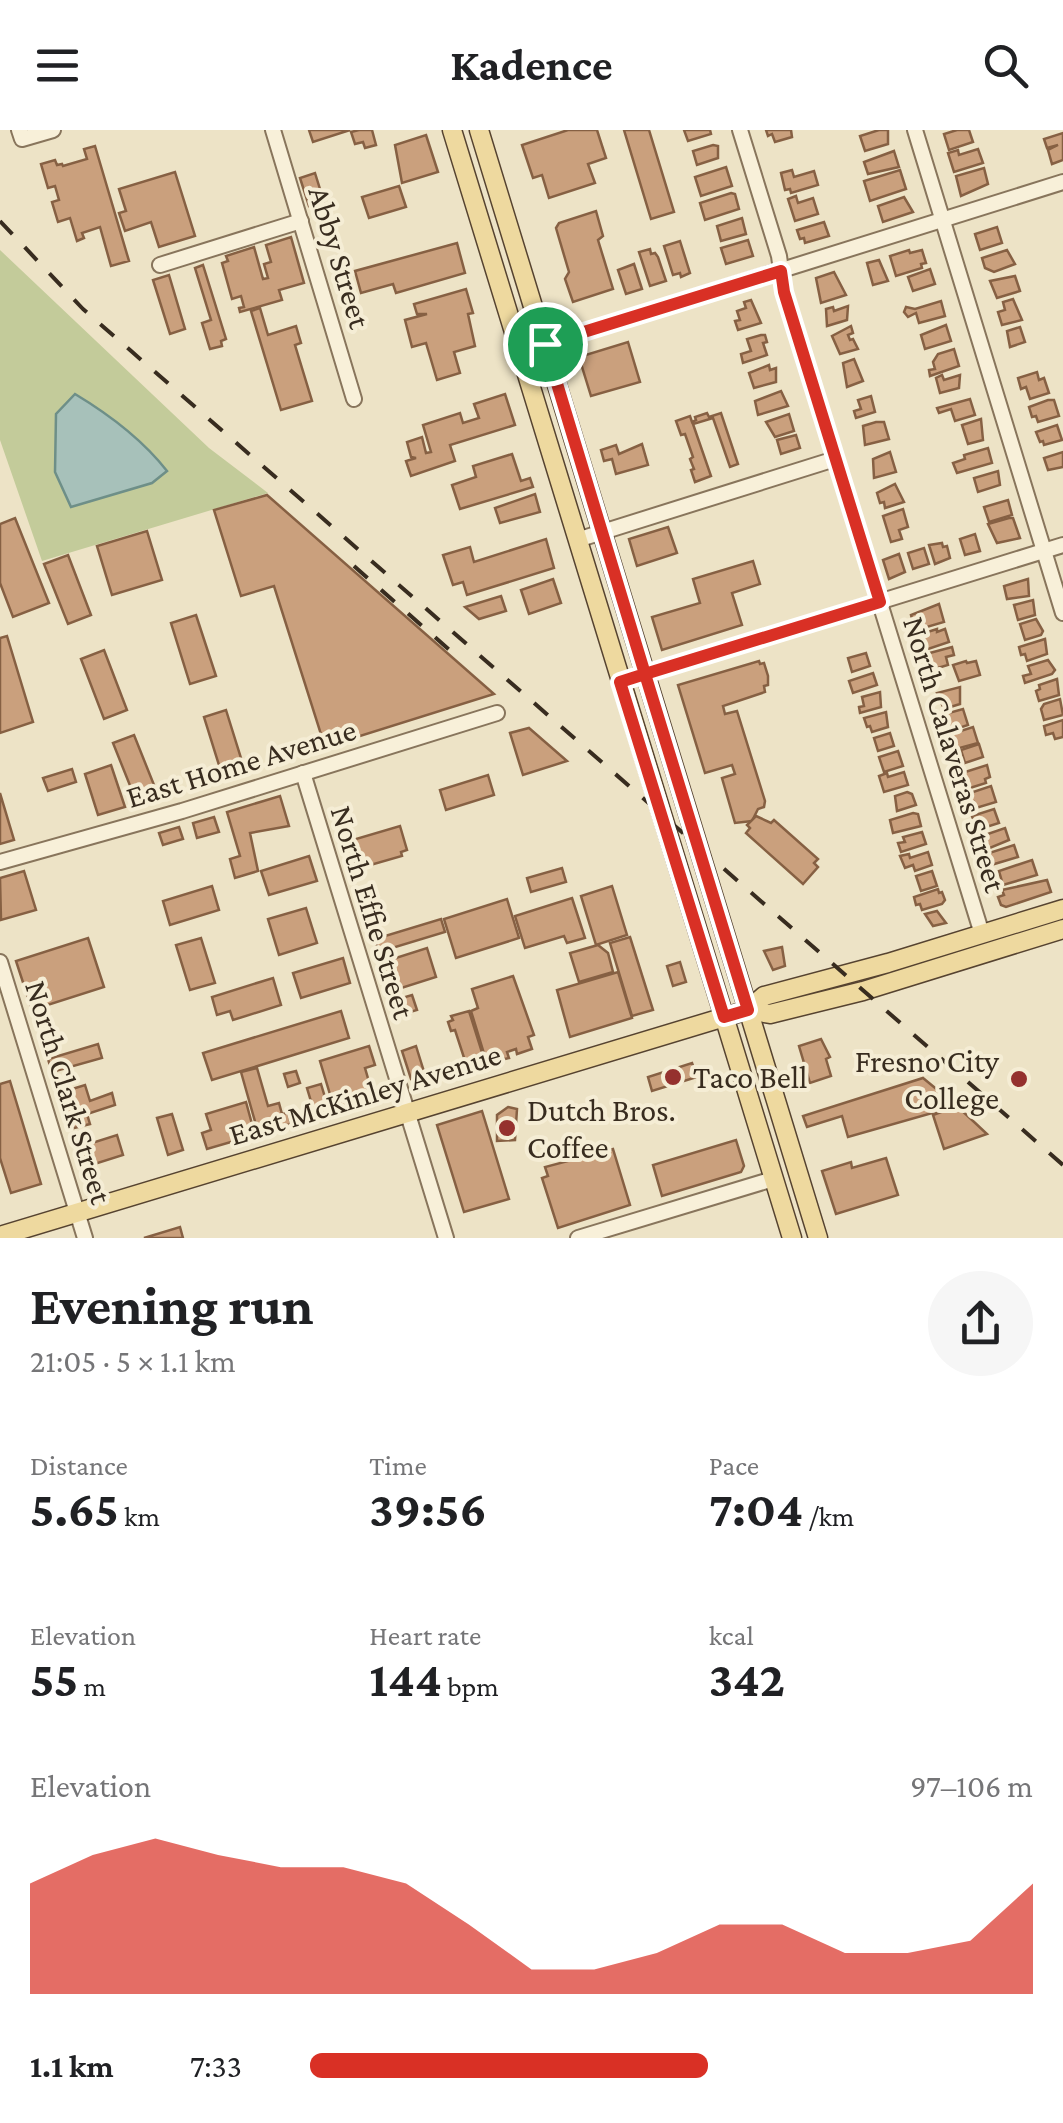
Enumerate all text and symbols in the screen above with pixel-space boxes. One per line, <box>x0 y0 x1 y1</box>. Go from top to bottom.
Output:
icon: menu <box>30 38 85 93</box>
icon: search <box>978 38 1033 93</box>
text: Kadence <box>450 40 613 90</box>
street label: Abby Street <box>301 182 379 333</box>
pin <box>503 302 588 387</box>
icon: arrive <box>518 317 573 372</box>
street label: North Calaveras Street <box>896 612 1014 896</box>
street label: East Home Avenue <box>122 711 360 815</box>
street label: North Effie Street <box>324 801 423 1023</box>
street label: North Clark Street <box>18 976 120 1208</box>
street label: East McKinley Avenue <box>225 1035 505 1153</box>
place label: Fresno City College <box>855 1043 999 1116</box>
place label: Taco Bell <box>693 1059 808 1095</box>
marker: Taco Bell <box>662 1066 684 1088</box>
marker: Fresno City College <box>1008 1068 1030 1090</box>
place label: Dutch Bros. Coffee <box>527 1092 676 1165</box>
marker: Dutch Bros. Coffee <box>496 1117 518 1139</box>
button: share <box>928 1271 1033 1376</box>
text: Evening run <box>30 1275 314 1336</box>
text: 21:05 · 5 × 1.1 km <box>30 1343 236 1379</box>
text: Distance <box>30 1450 128 1481</box>
text: Time <box>369 1450 427 1481</box>
text: Pace <box>709 1450 759 1481</box>
text: 5.65 <box>30 1481 119 1537</box>
text: 39:56 <box>369 1481 487 1537</box>
text: 7:04 <box>709 1481 803 1537</box>
text: km <box>119 1501 160 1532</box>
text: /km <box>803 1501 854 1532</box>
text: Elevation <box>30 1620 136 1651</box>
text: Heart rate <box>369 1620 481 1651</box>
text: kcal <box>709 1620 754 1651</box>
text: 55 <box>30 1651 78 1707</box>
text: 144 <box>369 1651 442 1707</box>
text: 342 <box>709 1651 785 1707</box>
text: m <box>78 1671 106 1702</box>
text: bpm <box>442 1671 499 1702</box>
text: Elevation <box>30 1768 151 1804</box>
text: 97–106 m <box>910 1768 1033 1804</box>
text: 1.1 km <box>30 2048 113 2084</box>
text: 7:33 <box>190 2048 242 2084</box>

